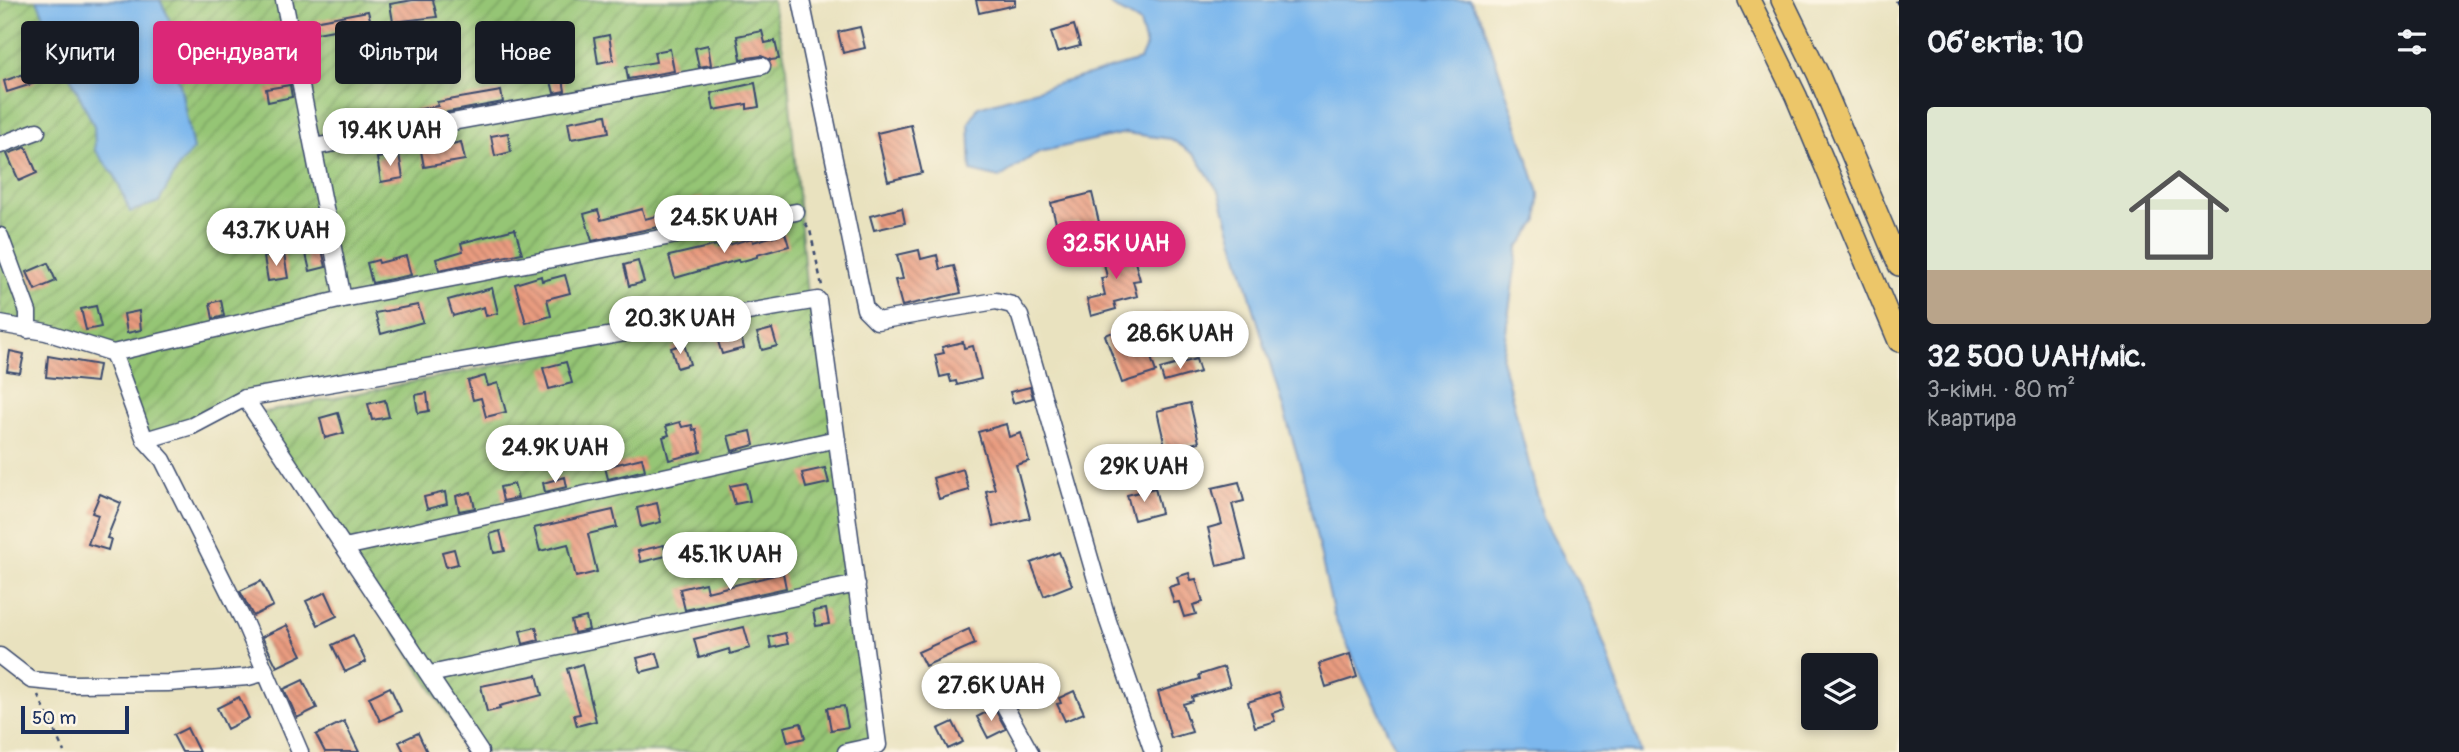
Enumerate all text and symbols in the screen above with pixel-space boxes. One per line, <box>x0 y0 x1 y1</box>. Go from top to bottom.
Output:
chip: Купити <box>21 21 139 84</box>
chip: Орендувати <box>153 21 321 84</box>
chip: Фільтри <box>335 21 461 84</box>
chip: Нове <box>475 21 575 84</box>
icon: filters <box>2393 23 2431 61</box>
text: Об’єктів: 10 <box>1927 24 2084 61</box>
pin: 19.4K UAH <box>310 108 470 168</box>
text: 19.4K UAH <box>339 116 441 145</box>
icon: home <box>2116 152 2242 278</box>
pin: 24.5K UAH <box>644 196 804 255</box>
text: 24.5K UAH <box>670 203 778 232</box>
pin: 43.7K UAH <box>196 208 356 268</box>
text: 43.7K UAH <box>223 216 329 245</box>
pin: 32.5K UAH <box>1036 222 1196 281</box>
text: 32.5K UAH <box>1063 229 1169 258</box>
pin: 20.3K UAH <box>600 296 760 356</box>
text: 20.3K UAH <box>625 304 735 333</box>
pin: 28.6K UAH <box>1100 312 1260 371</box>
text: 28.6K UAH <box>1127 319 1233 348</box>
text: 32 500 UAH/міс. <box>1927 338 2147 375</box>
text: 3-кімн. · 80 m² <box>1927 375 2075 404</box>
text: Квартира <box>1927 404 2016 433</box>
pin: 24.9K UAH <box>475 426 635 485</box>
text: 24.9K UAH <box>502 433 608 462</box>
pin: 29K UAH <box>1079 444 1209 504</box>
text: 29K UAH <box>1100 452 1188 481</box>
pin: 45.1K UAH <box>650 532 810 592</box>
text: 45.1K UAH <box>678 540 782 569</box>
map controls <box>1801 653 1878 730</box>
button: layers <box>1801 653 1878 730</box>
pin: 27.6K UAH <box>911 664 1071 723</box>
text: 27.6K UAH <box>937 671 1045 700</box>
scale bar <box>21 703 130 735</box>
text: 50 m <box>32 706 76 730</box>

